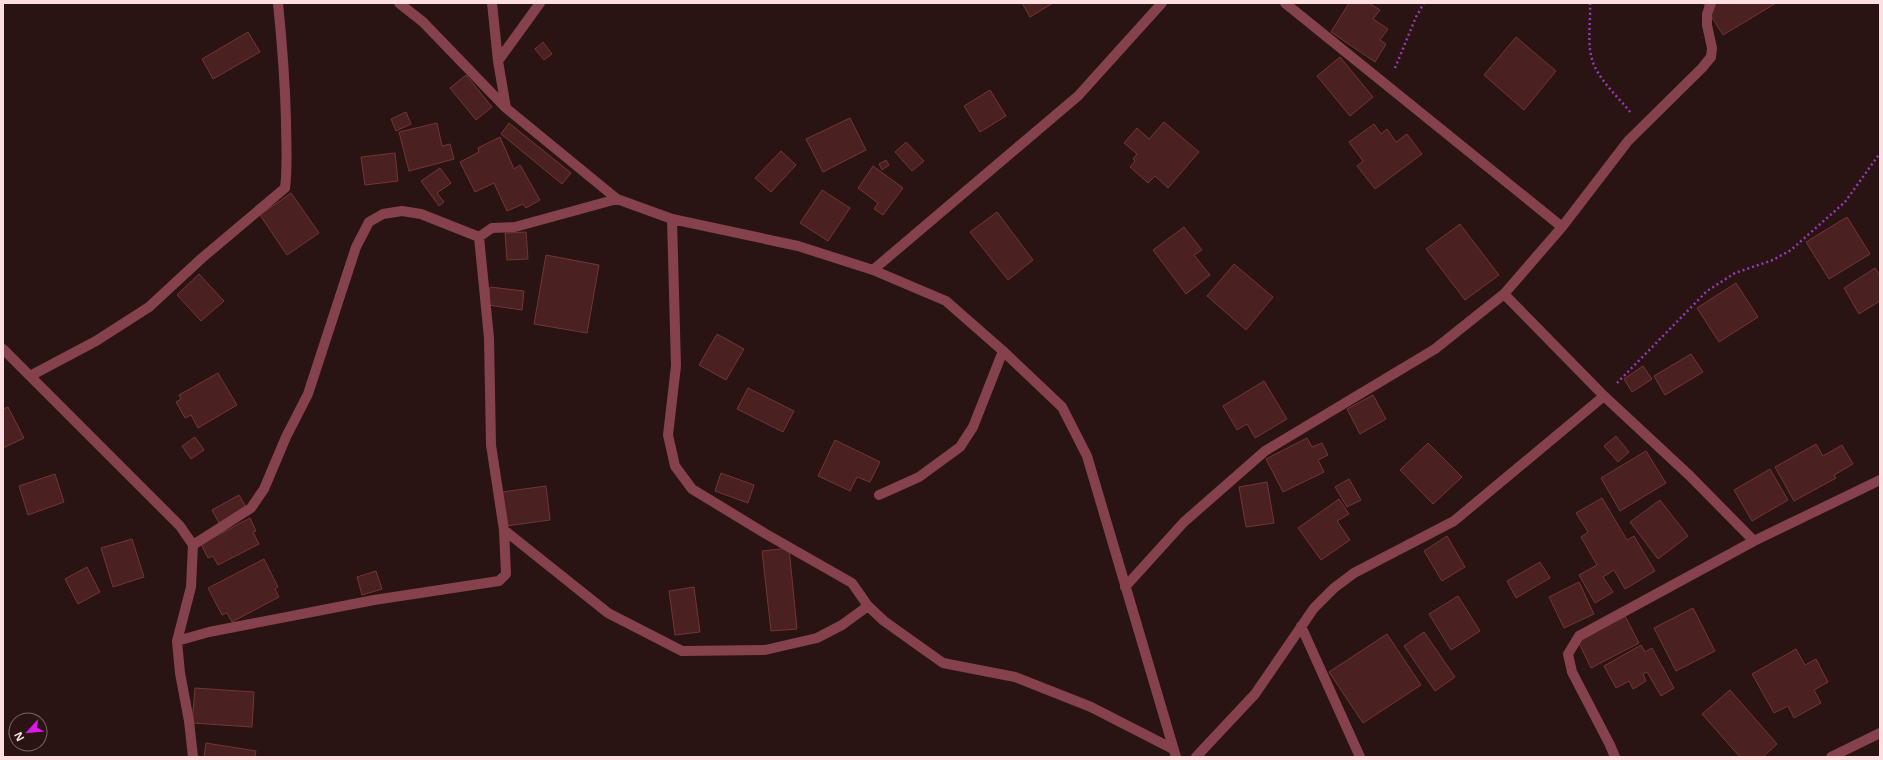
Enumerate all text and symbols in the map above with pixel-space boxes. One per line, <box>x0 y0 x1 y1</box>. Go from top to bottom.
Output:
north arrow <box>8 712 48 752</box>
text: N <box>10 729 27 744</box>

